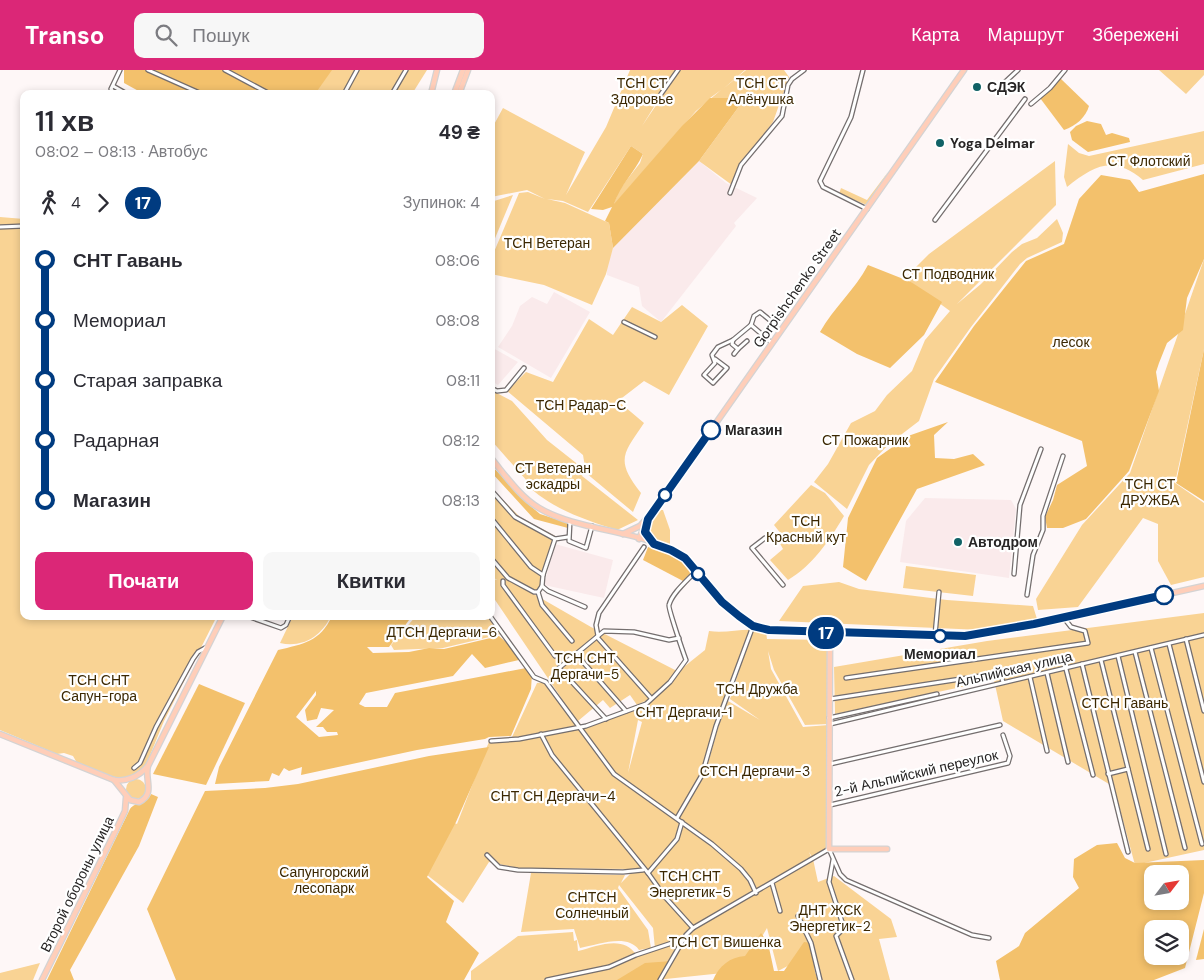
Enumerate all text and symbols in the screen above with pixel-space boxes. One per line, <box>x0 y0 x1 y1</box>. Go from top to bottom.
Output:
search box <box>134 13 484 58</box>
text: Transo <box>25 20 104 51</box>
icon: search <box>152 21 180 49</box>
text: Пошук <box>192 23 250 48</box>
text: Карта <box>911 23 959 47</box>
text: Маршрут <box>987 23 1064 47</box>
text: Збережені <box>1092 23 1179 47</box>
park label: ТСН СТ Здоровье <box>611 74 673 108</box>
park label: ТСН СТ Алёнушка <box>728 74 794 108</box>
place label: СДЭК <box>987 78 1026 96</box>
marker: СДЭК <box>971 81 983 93</box>
text: 11 хв <box>35 103 94 140</box>
text: 49 ₴ <box>438 120 480 145</box>
place label: Yoga Delmar <box>950 134 1035 152</box>
marker: Yoga Delmar <box>934 137 946 149</box>
text: 08:02 – 08:13 · Автобус <box>35 141 208 162</box>
park label: СТ Флотский <box>1108 152 1190 170</box>
icon: walk <box>35 189 63 217</box>
icon: forward <box>89 189 117 217</box>
text: 17 <box>135 191 151 215</box>
text: 4 <box>71 192 81 213</box>
text: Зупинок: 4 <box>403 192 480 213</box>
street label: Gorpishchenko Street <box>749 225 845 351</box>
park label: ТСН Ветеран <box>504 234 590 252</box>
text: СНТ Гавань <box>73 248 183 273</box>
text: 08:06 <box>435 250 480 271</box>
park label: СТ Подводник <box>902 265 995 283</box>
text: Мемориал <box>73 308 166 333</box>
text: 08:08 <box>435 310 480 331</box>
park label: лесок <box>1052 333 1090 351</box>
text: Старая заправка <box>73 368 222 393</box>
text: 08:11 <box>446 370 480 391</box>
park label: ТСН Радар-С <box>536 396 626 414</box>
marker: Магазин <box>701 420 721 440</box>
place label: Магазин <box>725 421 782 439</box>
text: Радарная <box>73 428 159 453</box>
text: 08:12 <box>442 430 480 451</box>
park label: СТ Пожарник <box>822 431 909 449</box>
park label: СТ Ветеран эскадры <box>515 459 591 493</box>
park label: ТСН СТ ДРУЖБА <box>1121 475 1180 509</box>
text: Магазин <box>73 488 151 513</box>
unlabelled marker <box>658 488 672 502</box>
text: 08:13 <box>442 490 480 511</box>
park label: ТСН Красный кут <box>766 512 846 546</box>
place label: Автодром <box>968 533 1038 551</box>
marker: Автодром <box>952 536 964 548</box>
button: Почати <box>35 552 253 610</box>
button: Квитки <box>263 552 480 610</box>
unlabelled marker <box>691 567 705 581</box>
unlabelled marker <box>1154 585 1174 605</box>
line badge: 17 <box>804 617 848 649</box>
text: 17 <box>818 621 834 645</box>
park label: ДТСН Дергачи-6 <box>387 623 497 641</box>
marker: Мемориал <box>933 629 947 643</box>
place label: Мемориал <box>904 645 976 663</box>
street label: Альпийская улица <box>954 647 1074 691</box>
park label: ТСН СНТ Дергачи-5 <box>551 649 619 683</box>
park label: ТСН СНТ Сапун-гора <box>61 671 137 705</box>
park label: ТСН Дружба <box>716 680 798 698</box>
park label: СТСН Гавань <box>1082 694 1168 712</box>
park label: СНТ Дергачи-1 <box>636 703 732 721</box>
street label: 2-й Альпийский переулок <box>832 745 1000 801</box>
park label: СТСН Дергачи-3 <box>700 762 810 780</box>
park label: СНТ СН Дергачи-4 <box>491 787 616 805</box>
street label: Второй обороны улица <box>36 813 118 955</box>
park label: Сапунгорский лесопарк <box>279 863 369 897</box>
north arrow <box>1144 865 1189 910</box>
map controls <box>1144 865 1189 965</box>
park label: ТСН СНТ Энергетик-5 <box>649 867 731 901</box>
park label: СНТСН Солнечный <box>555 888 629 922</box>
park label: ДНТ ЖСК Энергетик-2 <box>789 901 871 935</box>
button: layers <box>1144 920 1189 965</box>
park label: ТСН СТ Вишенка <box>669 933 781 951</box>

